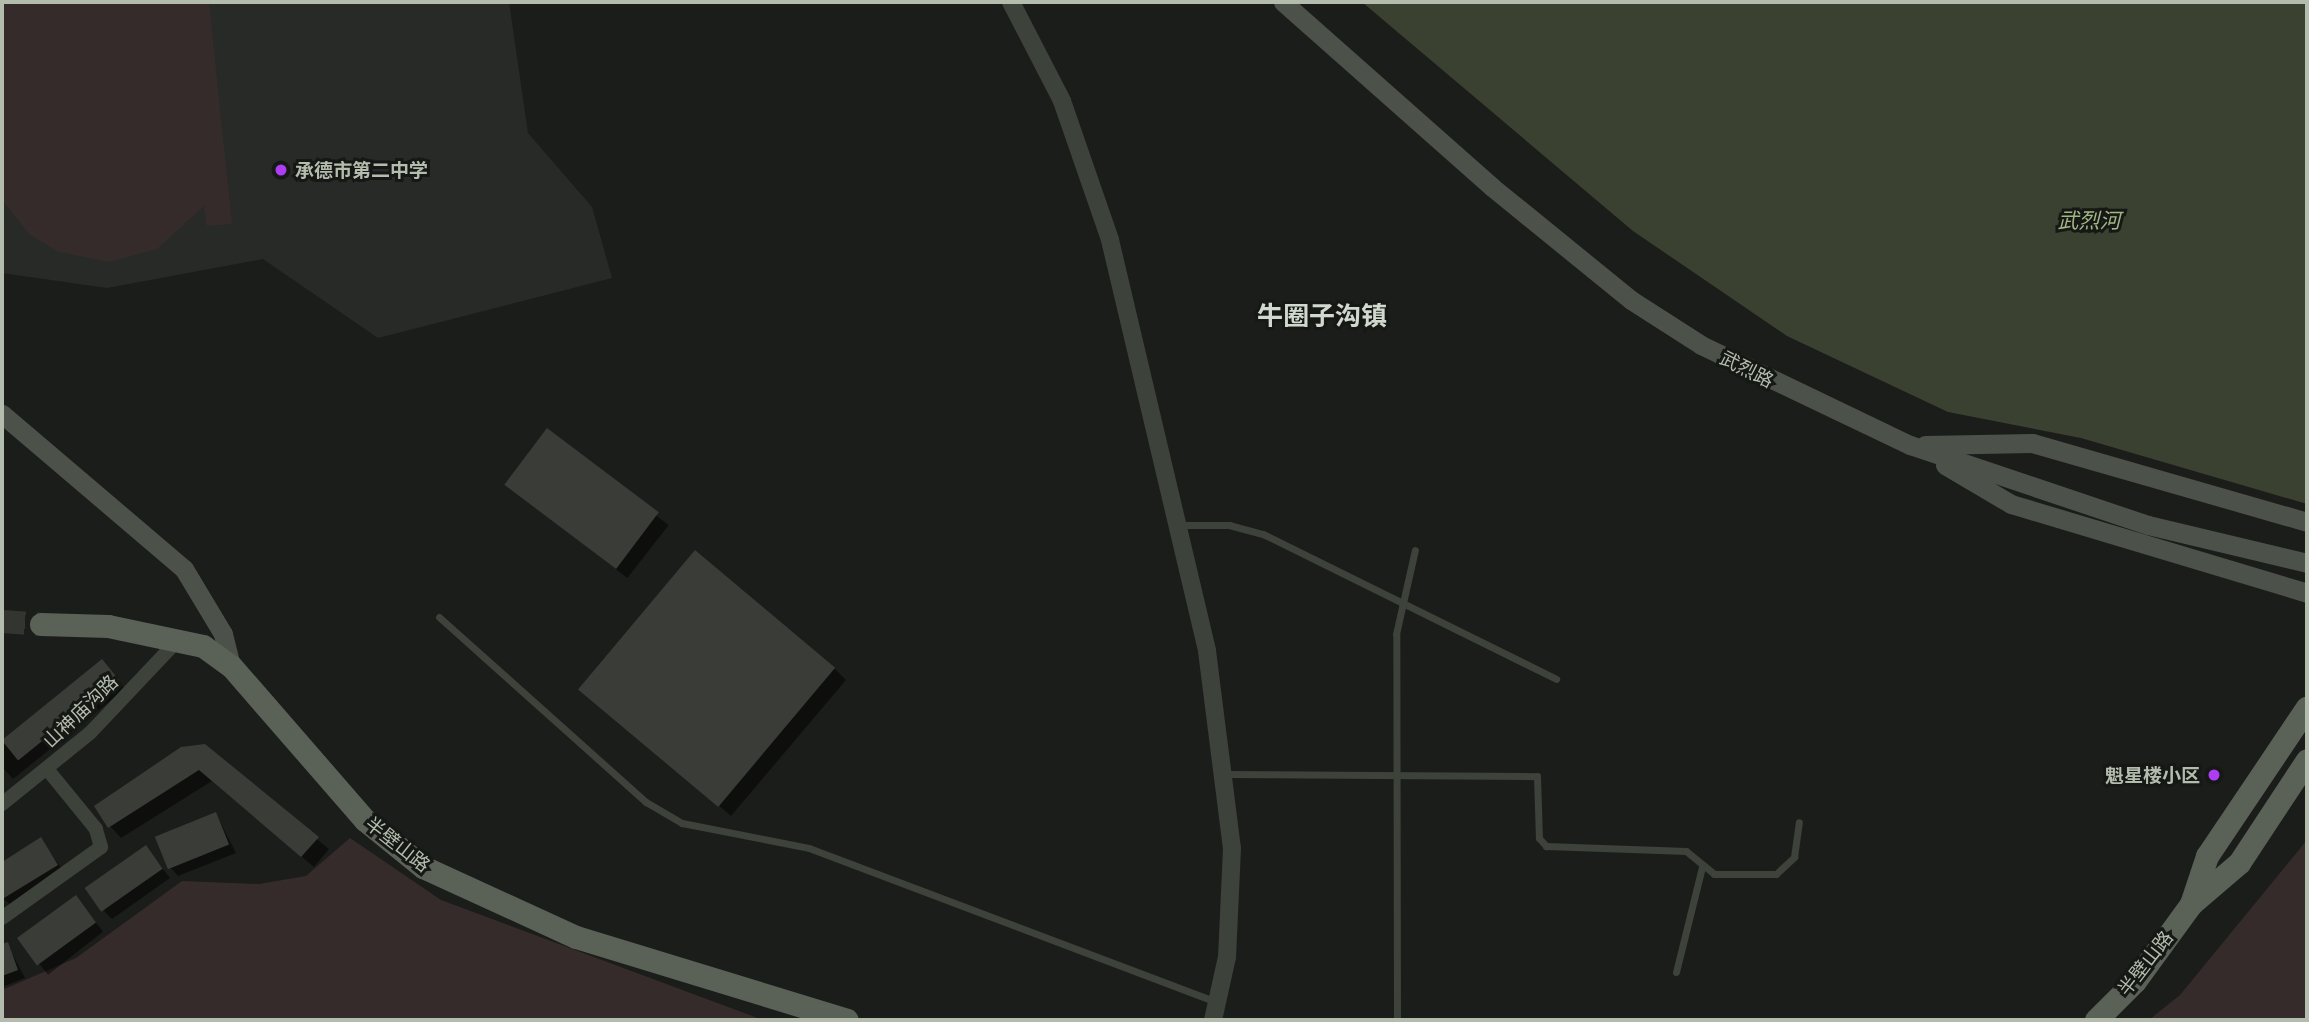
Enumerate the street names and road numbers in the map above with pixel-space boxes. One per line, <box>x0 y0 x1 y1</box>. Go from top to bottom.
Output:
street label: 武烈路 <box>1716 346 1778 392</box>
street label: 山神庙沟路 <box>38 670 122 752</box>
street label: 半壁山路 <box>361 812 435 876</box>
street label: 半壁山路 <box>2113 926 2177 1000</box>

